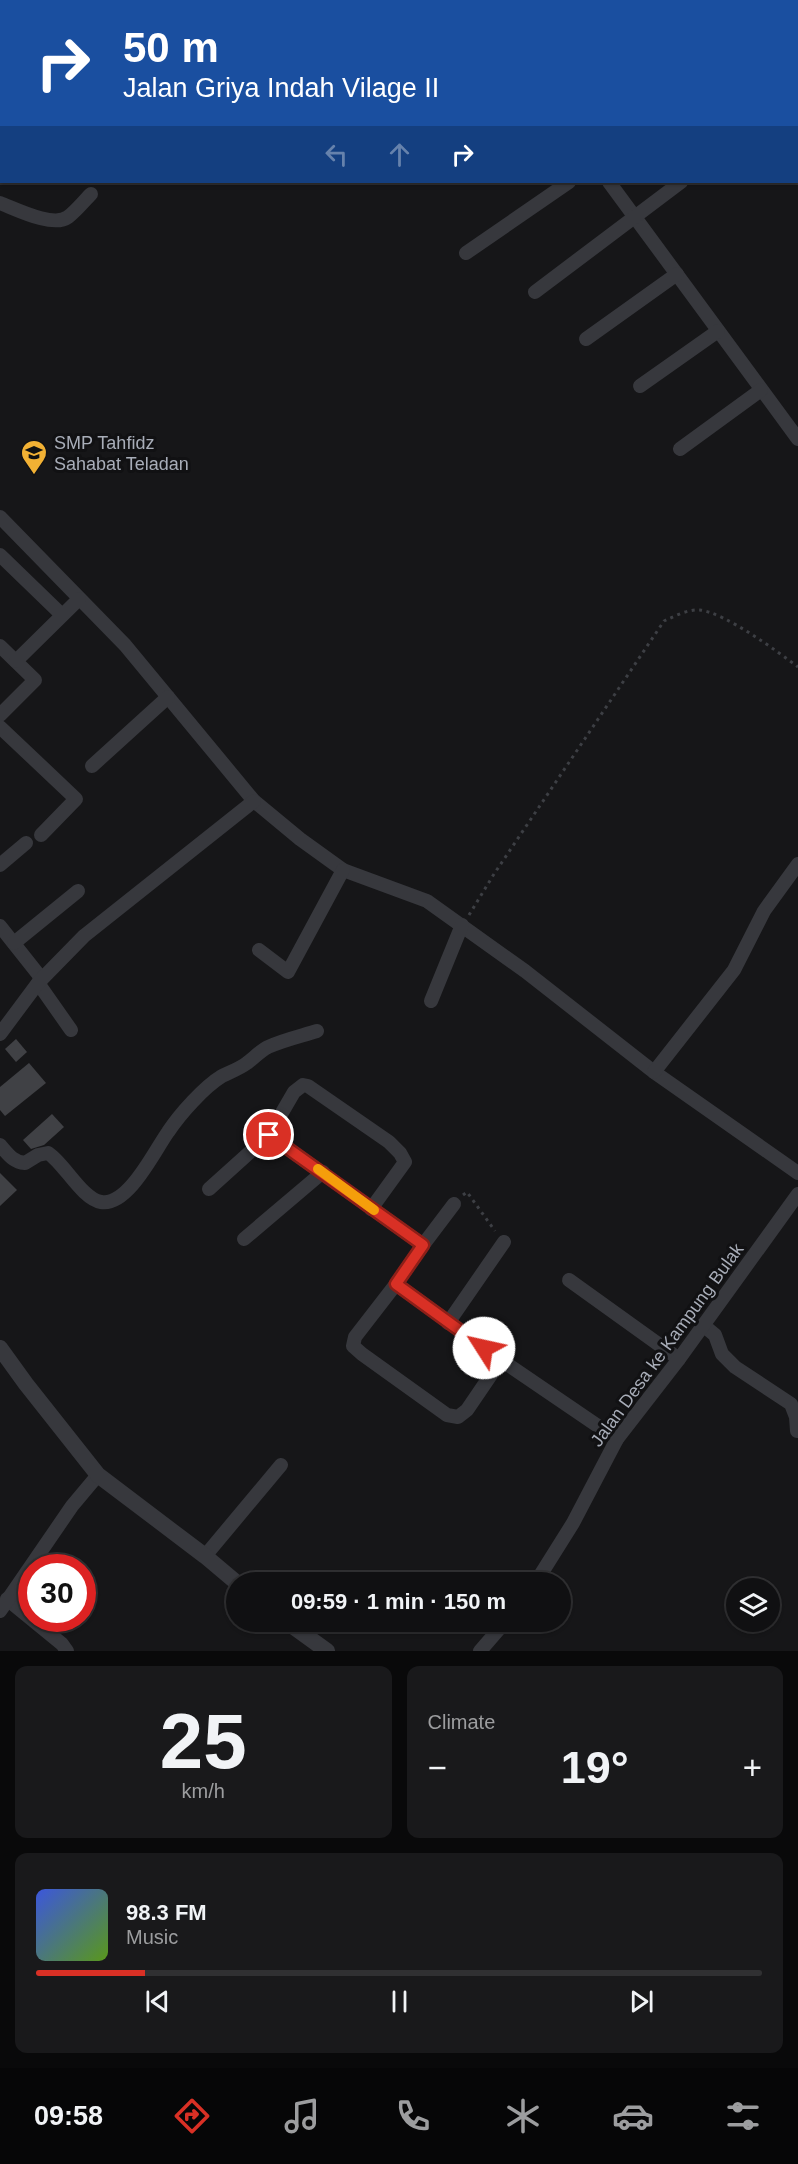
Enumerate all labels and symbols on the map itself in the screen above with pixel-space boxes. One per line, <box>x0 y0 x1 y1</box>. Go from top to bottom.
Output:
place label: SMP Tahfidz Sahabat Teladan <box>54 433 189 474</box>
school or university icon: SMP Tahfidz Sahabat Teladan <box>19 438 49 476</box>
pin <box>243 1109 294 1160</box>
street label: Jalan Desa ke Kampung Bulak <box>587 1239 748 1450</box>
position arrow <box>452 1316 516 1380</box>
speed limit sign: 30 <box>18 1554 96 1632</box>

